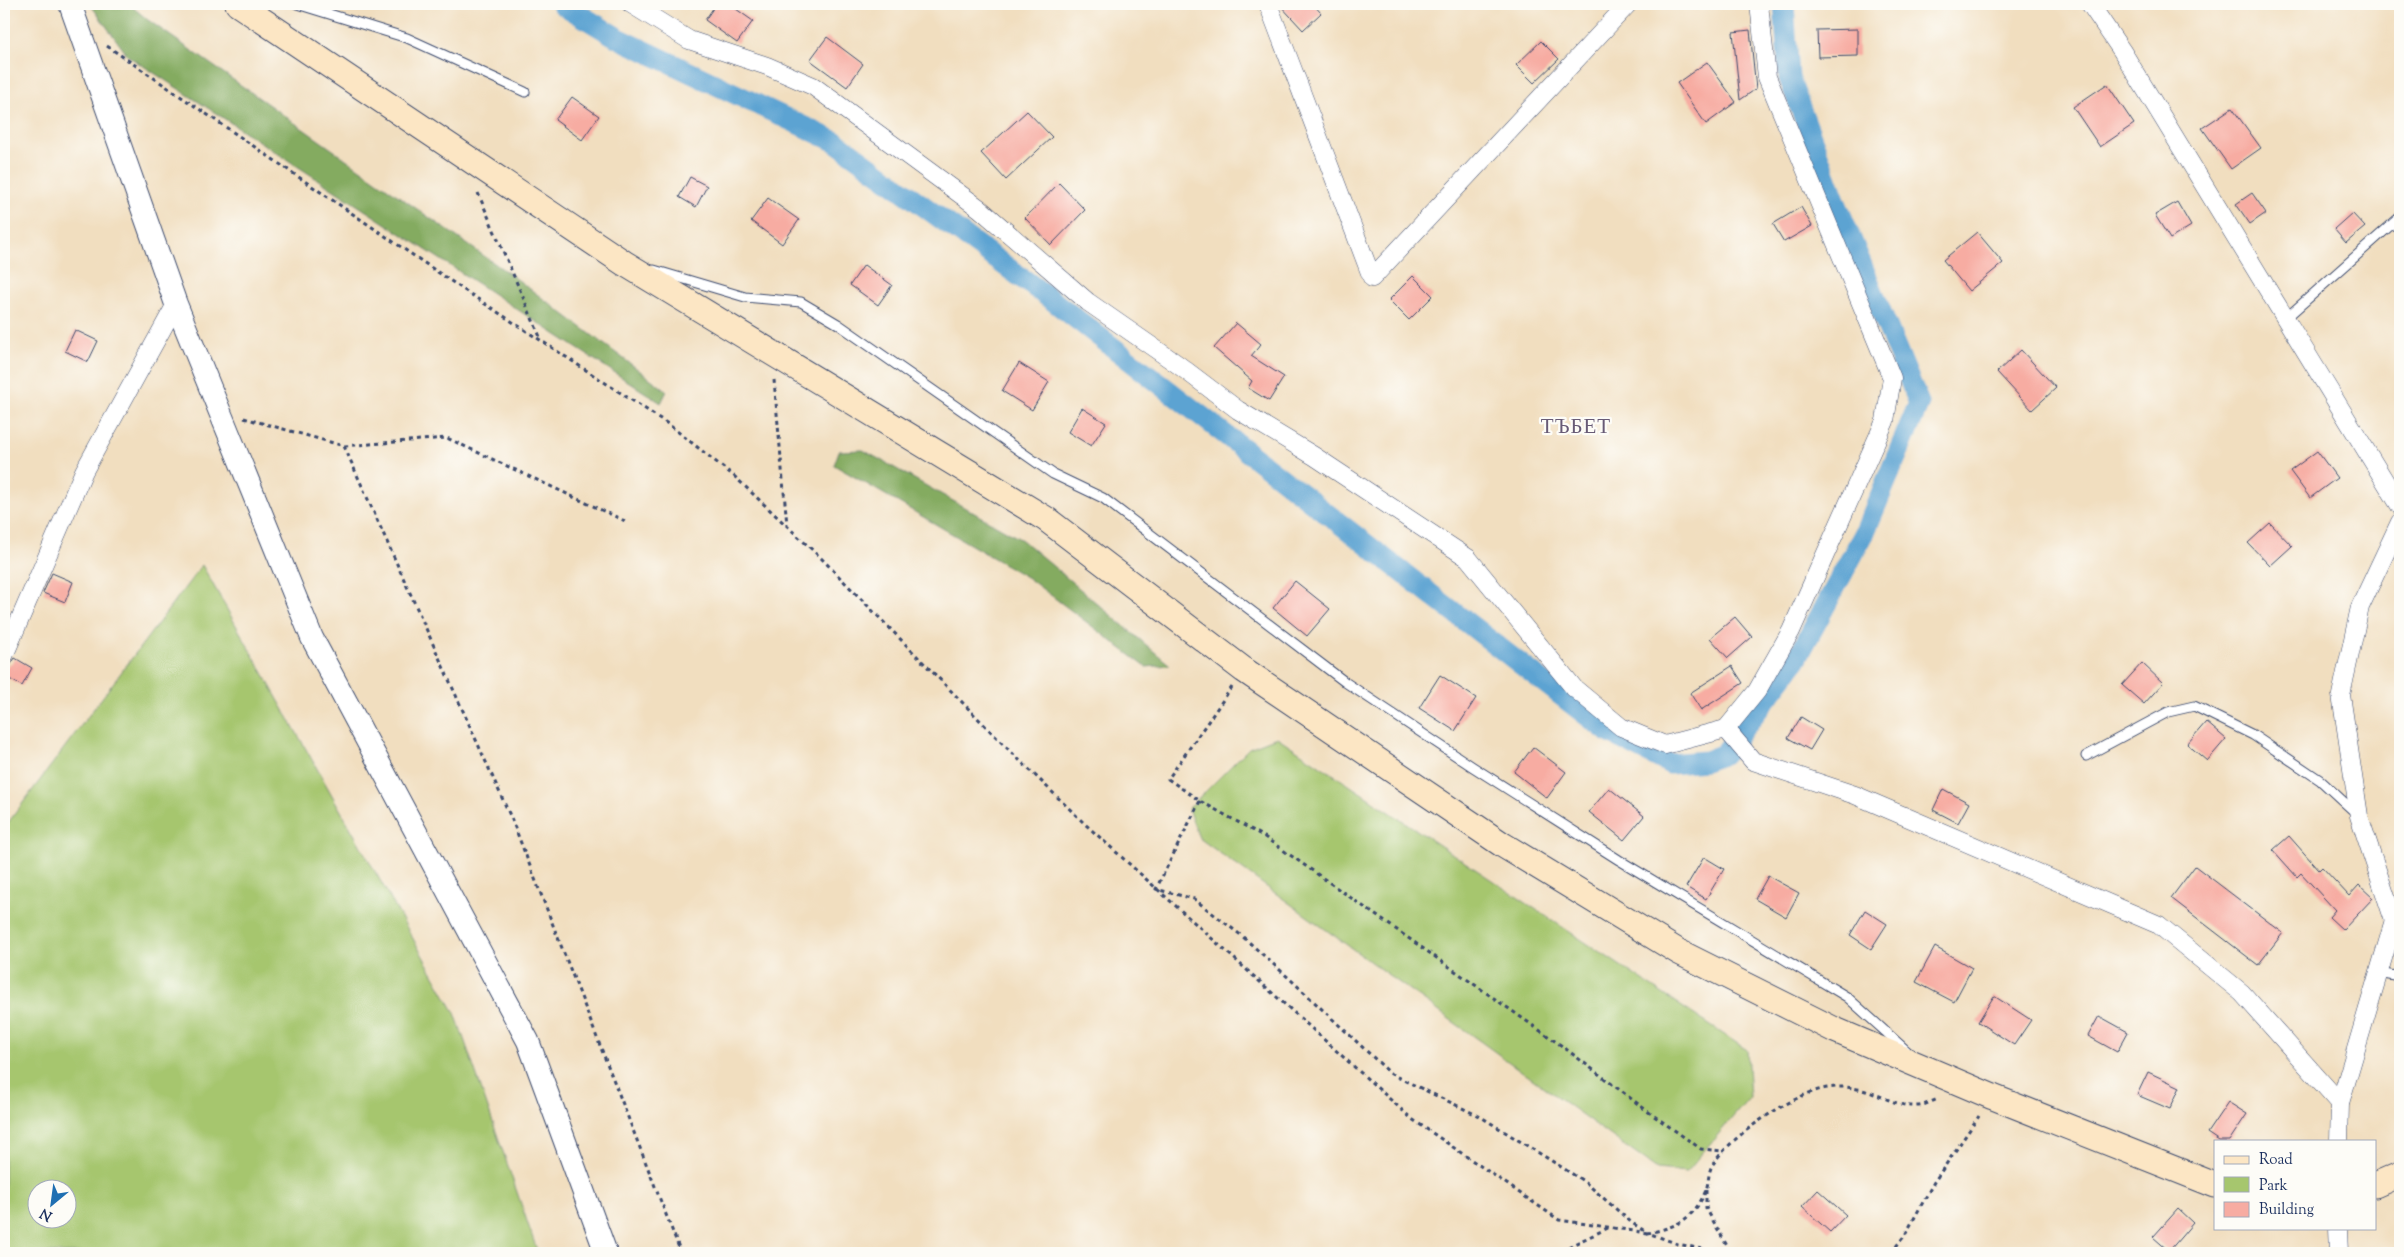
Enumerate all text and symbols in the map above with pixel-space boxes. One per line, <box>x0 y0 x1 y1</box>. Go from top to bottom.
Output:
district label: ТЪБЕТ <box>1541 413 1611 443</box>
legend <box>2214 1140 2376 1230</box>
text: Road <box>2259 1150 2293 1171</box>
text: Park <box>2259 1176 2288 1197</box>
north arrow <box>28 1180 78 1230</box>
text: Building <box>2259 1200 2314 1221</box>
text: N <box>37 1202 56 1225</box>

